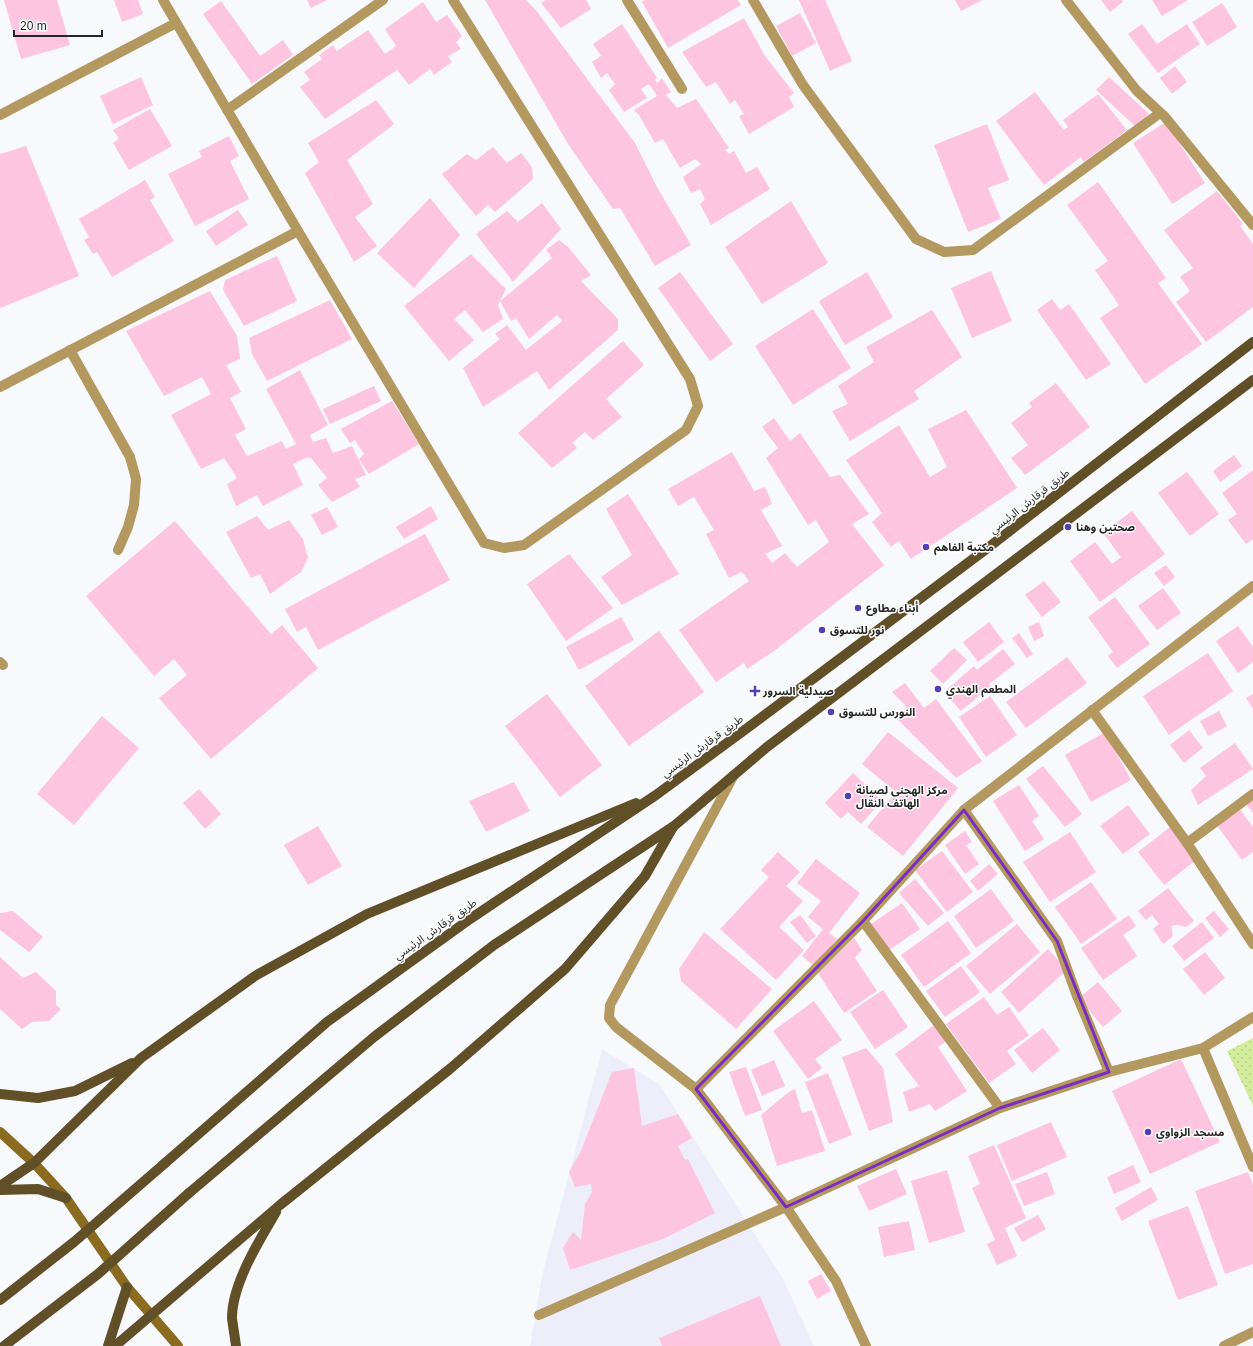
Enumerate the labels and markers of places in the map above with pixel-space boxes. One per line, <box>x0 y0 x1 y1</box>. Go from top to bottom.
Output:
place label: صحتين وهنا <box>1076 521 1135 534</box>
marker: صحتين وهنا <box>1063 522 1073 532</box>
place label: مكتبة الفاهم <box>934 541 994 556</box>
marker: مكتبة الفاهم <box>921 542 931 552</box>
place label: أبناء مطاوع <box>866 601 918 616</box>
marker: أبناء مطاوع <box>853 603 863 613</box>
place label: نور للتسوق <box>830 624 884 637</box>
marker: نور للتسوق <box>817 625 827 635</box>
place label: المطعم الهندي <box>946 683 1016 699</box>
marker: المطعم الهندي <box>933 684 943 694</box>
place label: صيدلية السرور <box>762 685 834 698</box>
marker: صيدلية السرور <box>750 686 760 696</box>
place label: النورس للتسوق <box>839 706 915 719</box>
marker: النورس للتسوق <box>826 707 836 717</box>
place label: مركز الهجني لصيانة الهاتف النقال <box>856 784 948 810</box>
marker: مركز الهجني لصيانة الهاتف النقال <box>843 791 853 801</box>
place label: مسجد الزواوي <box>1156 1126 1224 1142</box>
marker: مسجد الزواوي <box>1143 1127 1153 1137</box>

